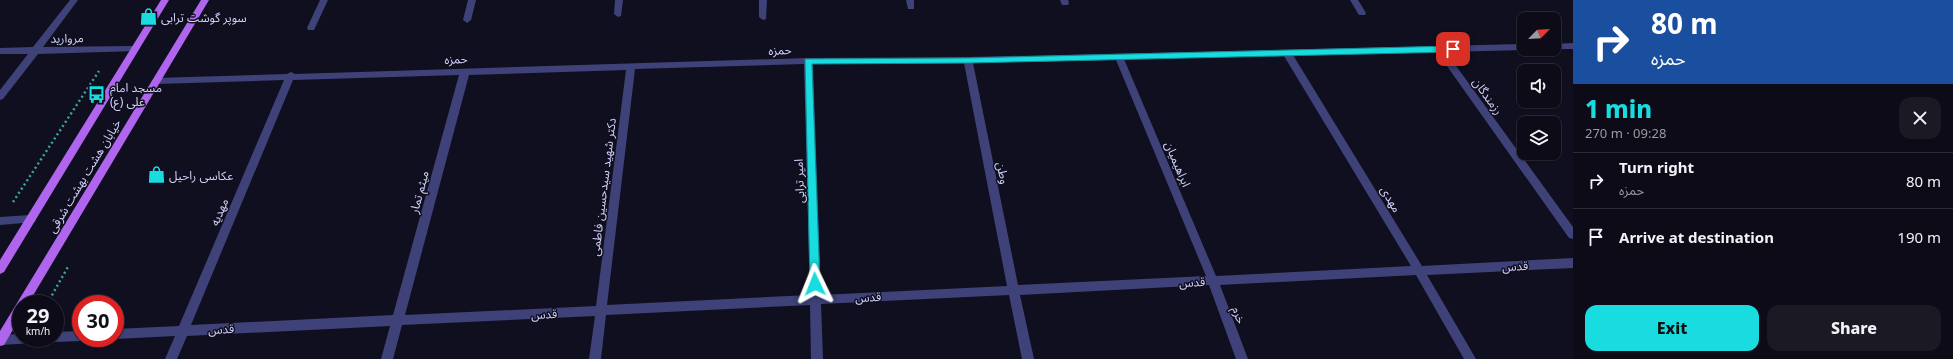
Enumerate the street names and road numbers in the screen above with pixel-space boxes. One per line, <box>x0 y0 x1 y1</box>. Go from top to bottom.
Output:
street label: مروارید <box>50 29 84 47</box>
street label: حمزه <box>768 41 792 59</box>
street label: حمزه <box>444 50 468 68</box>
street label: رزمندگان <box>1469 74 1507 118</box>
street label: خیابان هشت بهشت شرقی <box>43 116 125 236</box>
street label: دکتر شهید سیدحسین فاطمی <box>586 117 620 257</box>
street label: ابراهیمیان <box>1161 139 1195 189</box>
street label: امیر ترابی <box>790 158 808 204</box>
street label: وطن <box>993 160 1013 186</box>
street label: میثم تمار <box>405 169 434 216</box>
street label: مهدی <box>1377 183 1405 215</box>
street label: مهدیه <box>206 196 232 228</box>
street label: قدس <box>1501 257 1529 275</box>
street label: قدس <box>1178 273 1206 291</box>
street label: قدس <box>854 288 882 306</box>
street label: خرم <box>1227 304 1250 326</box>
street label: قدس <box>530 305 558 323</box>
street label: قدس <box>207 320 235 338</box>

